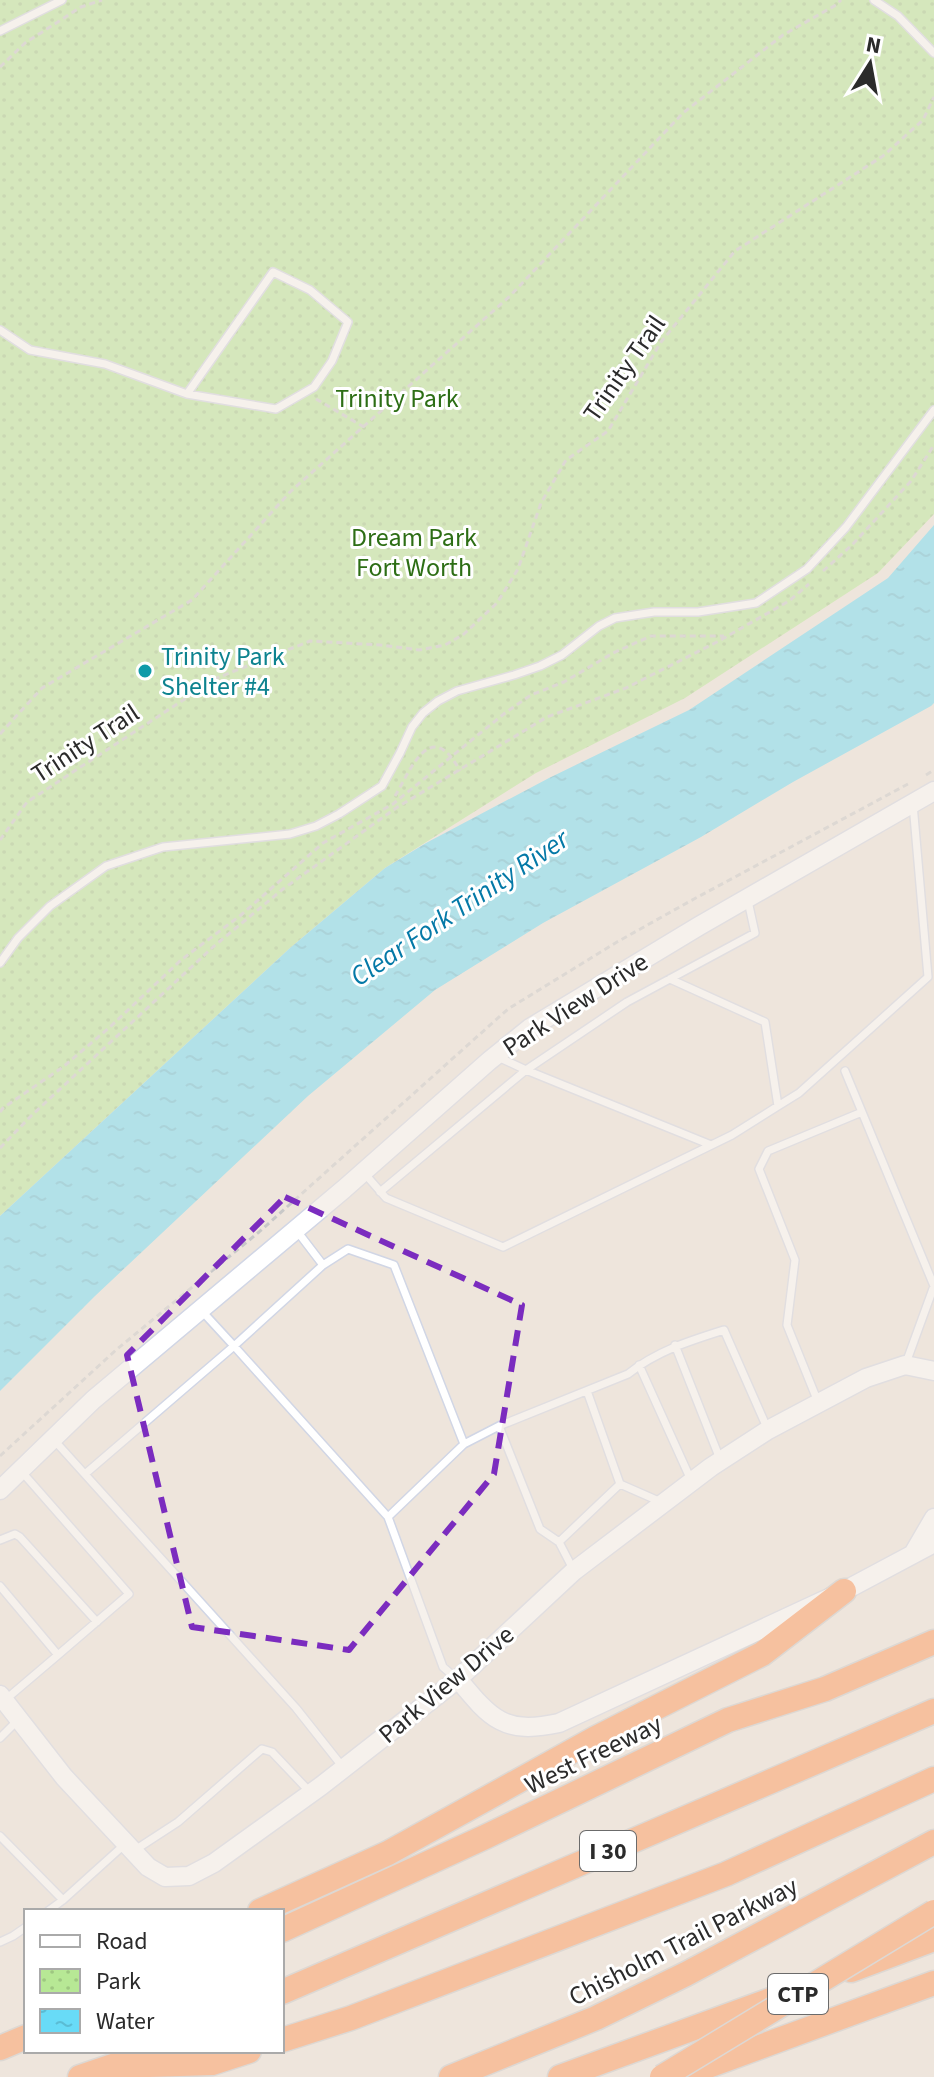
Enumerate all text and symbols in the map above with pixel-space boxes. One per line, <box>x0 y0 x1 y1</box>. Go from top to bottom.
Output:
north arrow <box>830 24 910 104</box>
text: N <box>863 28 884 62</box>
street label: Trinity Trail <box>574 308 675 429</box>
park label: Trinity Park <box>335 380 459 417</box>
park label: Dream Park Fort Worth <box>351 519 477 586</box>
place label: Trinity Park Shelter #4 <box>161 638 285 705</box>
marker: Trinity Park Shelter #4 <box>136 662 154 680</box>
street label: Trinity Trail <box>24 695 147 792</box>
water label: Clear Fork Trinity River <box>342 819 578 996</box>
street label: Park View Drive <box>495 943 655 1065</box>
street label: Park View Drive <box>371 1617 522 1752</box>
street label: West Freeway <box>518 1705 668 1804</box>
road number: I 30 <box>580 1831 636 1871</box>
street label: Chisholm Trail Parkway <box>562 1868 804 2015</box>
legend <box>24 1909 284 2053</box>
text: Road <box>96 1924 148 1959</box>
text: Park <box>96 1964 141 1999</box>
road number: CTP <box>768 1974 828 2014</box>
text: Water <box>96 2004 155 2039</box>

